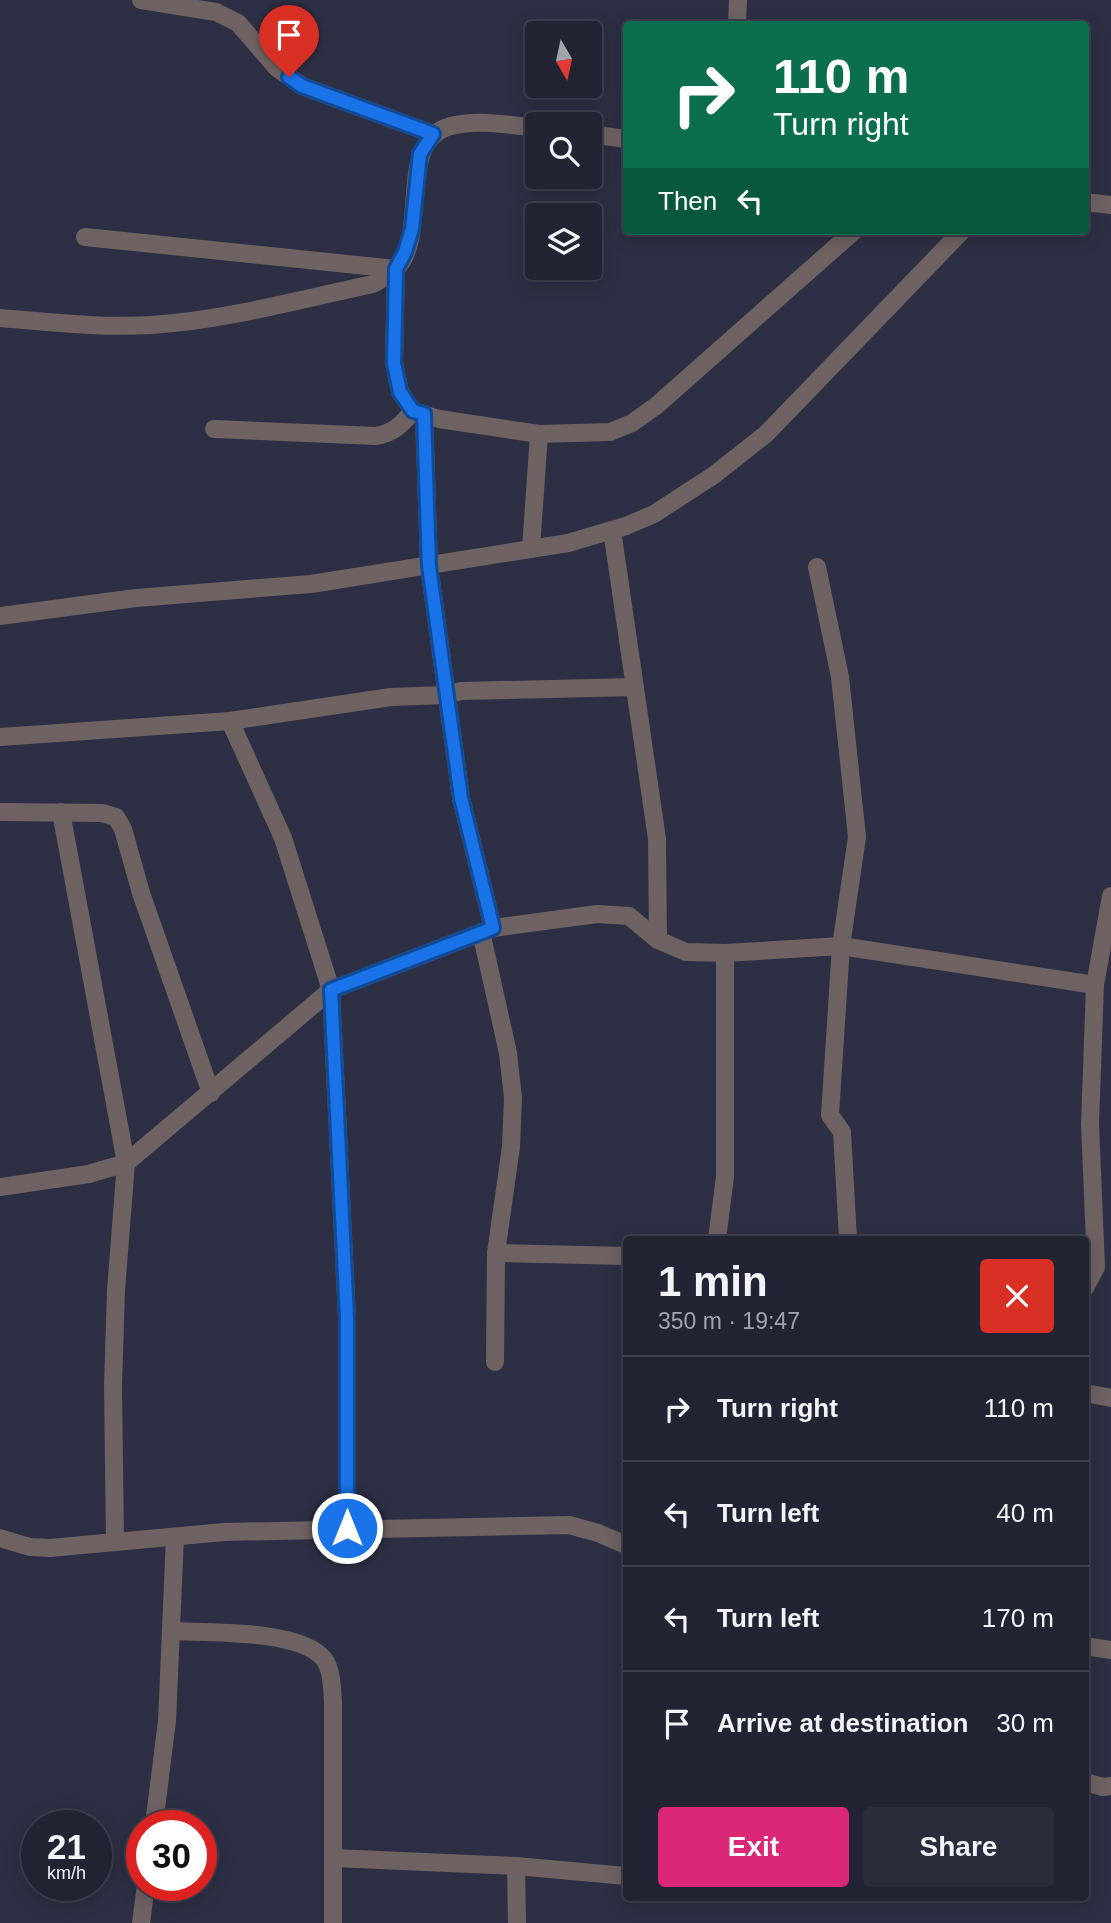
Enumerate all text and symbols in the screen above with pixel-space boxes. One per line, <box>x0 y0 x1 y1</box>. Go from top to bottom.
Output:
pin <box>259 5 319 77</box>
icon: arrive <box>270 16 308 54</box>
north arrow <box>525 21 602 98</box>
map controls <box>525 21 602 280</box>
icon: right <box>658 49 749 140</box>
text: 110 m <box>773 49 909 103</box>
text: Turn right <box>773 106 909 142</box>
button: search <box>525 112 602 189</box>
icon: left <box>731 182 769 220</box>
text: Then <box>658 186 717 216</box>
button: layers <box>525 203 602 280</box>
text: 1 min <box>658 1258 768 1305</box>
button: close <box>980 1259 1054 1333</box>
text: 350 m · 19:47 <box>658 1308 800 1334</box>
icon: right <box>658 1390 696 1428</box>
text: Turn right <box>717 1393 838 1423</box>
text: 110 m <box>984 1393 1054 1423</box>
position arrow <box>310 1491 384 1565</box>
icon: left <box>658 1495 696 1533</box>
text: Turn left <box>717 1498 819 1528</box>
text: 40 m <box>996 1498 1054 1528</box>
icon: left <box>658 1600 696 1638</box>
text: Turn left <box>717 1603 819 1633</box>
text: 170 m <box>982 1603 1054 1633</box>
icon: arrive <box>658 1705 696 1743</box>
text: Arrive at destination <box>717 1708 968 1738</box>
text: 30 m <box>996 1708 1054 1738</box>
button: Exit <box>658 1807 849 1887</box>
button: Share <box>863 1807 1054 1887</box>
speed limit sign: 30 <box>126 1810 217 1901</box>
text: 21 <box>47 1827 86 1866</box>
text: km/h <box>47 1863 86 1883</box>

